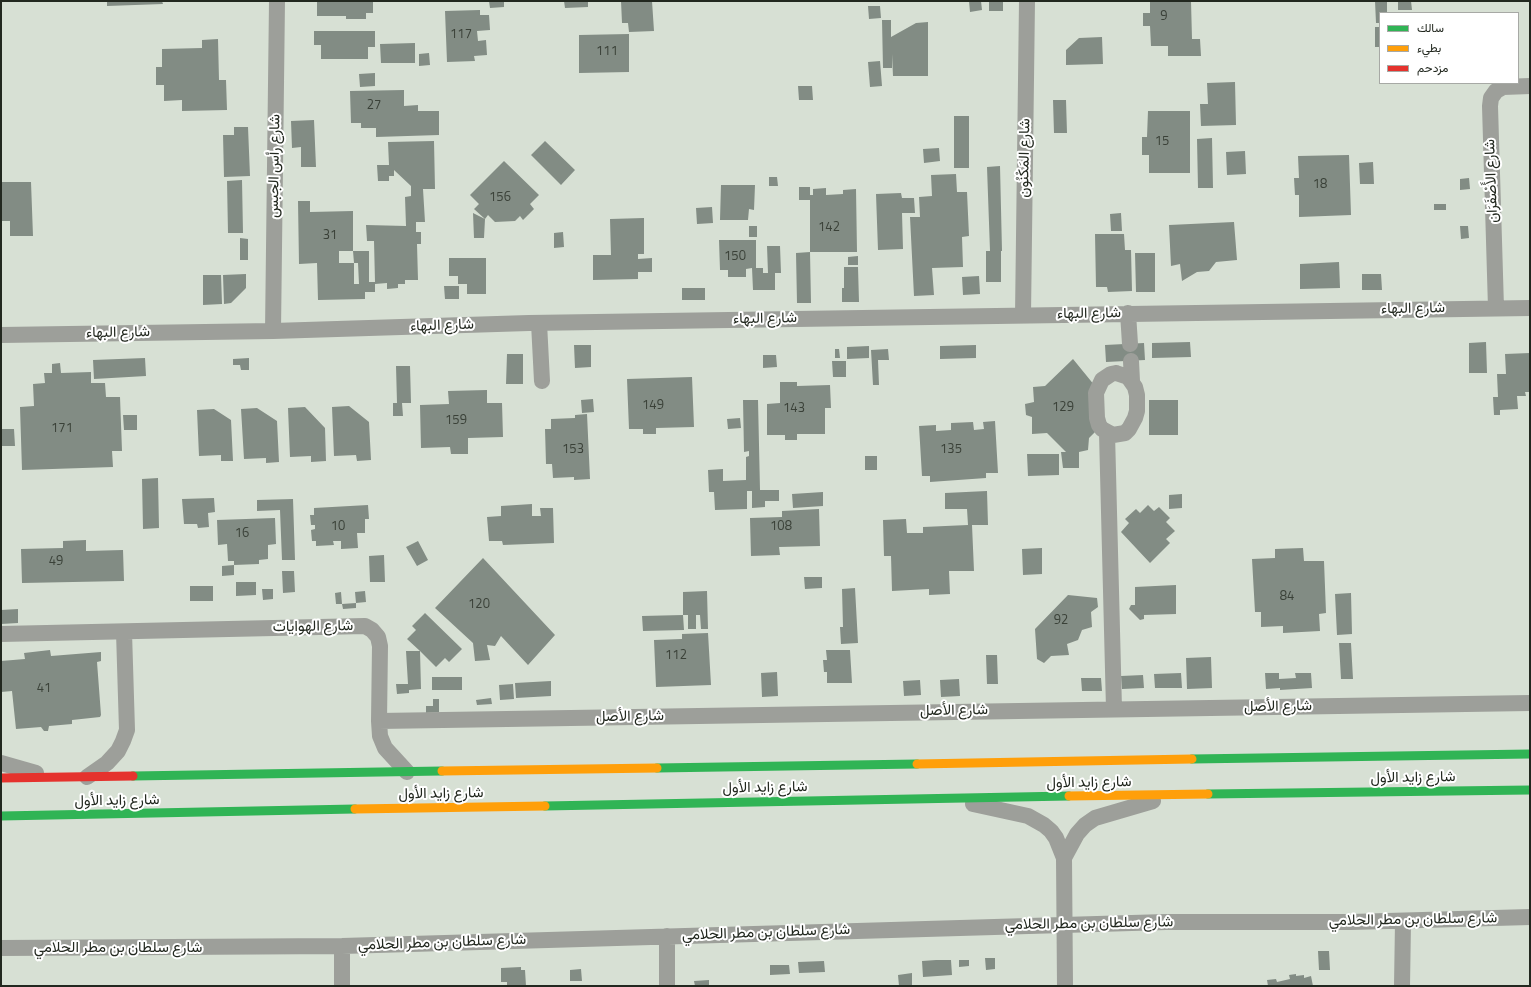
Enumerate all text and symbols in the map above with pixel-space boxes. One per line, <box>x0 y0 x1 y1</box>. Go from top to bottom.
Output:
house number: 9 <box>1160 9 1168 25</box>
legend <box>1379 12 1519 84</box>
text: سالك <box>1417 18 1444 37</box>
house number: 117 <box>450 27 472 43</box>
text: بطيء <box>1417 38 1441 57</box>
house number: 111 <box>596 44 618 60</box>
text: مزدحم <box>1417 58 1448 77</box>
house number: 27 <box>367 98 381 114</box>
street label: شارع رأس الجبس <box>265 114 285 218</box>
street label: شارع المَكْنُون <box>1015 118 1035 198</box>
house number: 15 <box>1155 134 1169 150</box>
street label: شارع الأَصْفَرَان <box>1482 139 1502 223</box>
house number: 18 <box>1313 177 1327 193</box>
house number: 156 <box>489 190 511 206</box>
house number: 142 <box>818 220 840 236</box>
house number: 31 <box>323 228 337 244</box>
house number: 150 <box>724 249 746 265</box>
street label: شارع البهاء <box>1381 299 1445 319</box>
street label: شارع البهاء <box>1057 304 1121 324</box>
street label: شارع البهاء <box>733 309 797 329</box>
street label: شارع البهاء <box>410 316 474 336</box>
street label: شارع البهاء <box>86 323 150 343</box>
house number: 149 <box>642 398 664 414</box>
house number: 129 <box>1052 400 1074 416</box>
house number: 143 <box>783 401 805 417</box>
house number: 159 <box>445 413 467 429</box>
house number: 171 <box>51 421 73 437</box>
house number: 153 <box>562 442 584 458</box>
house number: 135 <box>940 442 962 458</box>
house number: 10 <box>331 519 345 535</box>
house number: 108 <box>770 519 792 535</box>
house number: 16 <box>235 526 249 542</box>
house number: 49 <box>49 554 63 570</box>
house number: 84 <box>1280 589 1294 605</box>
house number: 120 <box>468 597 490 613</box>
house number: 92 <box>1054 613 1068 629</box>
street label: شارع الهوايات <box>273 617 353 637</box>
house number: 112 <box>665 648 687 664</box>
house number: 41 <box>37 681 51 697</box>
street label: شارع الأصل <box>1244 697 1312 717</box>
street label: شارع الأصل <box>920 701 988 721</box>
street label: شارع الأصل <box>596 707 664 727</box>
street label: شارع زايد الأول <box>1370 768 1456 788</box>
street label: شارع زايد الأول <box>1046 773 1132 793</box>
street label: شارع زايد الأول <box>722 778 808 798</box>
street label: شارع زايد الأول <box>398 784 484 804</box>
street label: شارع زايد الأول <box>74 791 160 811</box>
street label: شارع سلطان بن مطر الحلامي <box>1329 910 1497 930</box>
street label: شارع سلطان بن مطر الحلامي <box>1005 914 1173 934</box>
street label: شارع سلطان بن مطر الحلامي <box>682 921 850 945</box>
street label: شارع سلطان بن مطر الحلامي <box>358 931 526 955</box>
street label: شارع سلطان بن مطر الحلامي <box>34 939 202 957</box>

